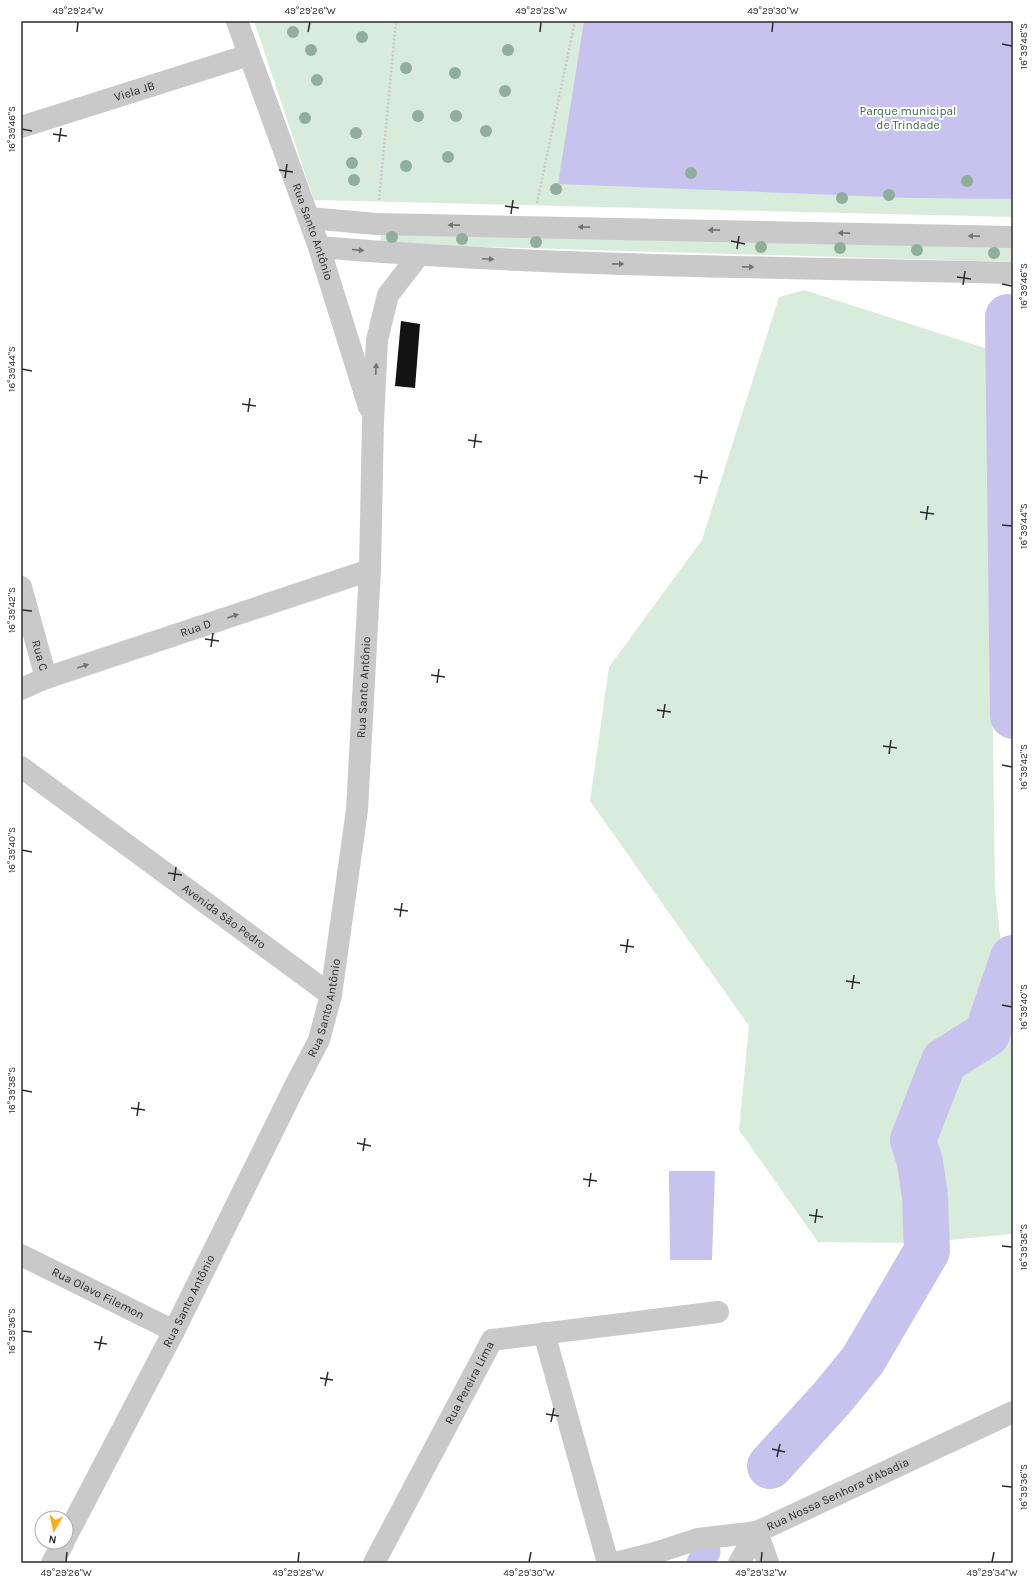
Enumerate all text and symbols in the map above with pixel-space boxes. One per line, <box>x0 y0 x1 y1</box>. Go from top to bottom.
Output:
text: 49°29'24"W <box>52 5 104 17</box>
text: 49°29'26"W <box>284 5 336 17</box>
text: 49°29'28"W <box>515 5 567 17</box>
text: 49°29'30"W <box>747 5 799 17</box>
text: 16°39'48"S <box>1018 23 1030 69</box>
street label: Viela JB <box>112 78 156 104</box>
park label: Parque municipal de Trindade <box>860 104 956 132</box>
text: 16°39'46"S <box>6 106 18 152</box>
street label: Rua Santo Antônio <box>289 181 336 282</box>
one-way arrow <box>447 222 460 228</box>
one-way arrow <box>577 224 590 230</box>
one-way arrow <box>707 227 720 233</box>
one-way arrow <box>837 230 850 236</box>
one-way arrow <box>967 233 980 239</box>
one-way arrow <box>352 247 364 254</box>
one-way arrow <box>482 256 494 263</box>
one-way arrow <box>612 261 625 267</box>
text: 16°39'46"S <box>1018 263 1030 309</box>
one-way arrow <box>742 264 755 270</box>
text: 16°39'44"S <box>6 346 18 392</box>
one-way arrow <box>372 363 379 375</box>
text: 16°39'44"S <box>1018 503 1030 549</box>
text: 16°39'42"S <box>6 587 18 633</box>
one-way arrow <box>227 612 239 618</box>
street label: Rua D <box>178 616 213 640</box>
street label: Rua Santo Antônio <box>354 636 373 739</box>
street label: Rua C <box>29 638 51 672</box>
one-way arrow <box>77 663 89 669</box>
text: 16°39'42"S <box>1018 744 1030 790</box>
text: 16°39'40"S <box>6 827 18 873</box>
street label: Avenida São Pedro <box>179 881 269 952</box>
street label: Rua Santo Antônio <box>304 958 343 1060</box>
text: 16°39'40"S <box>1018 984 1030 1030</box>
text: 16°39'38"S <box>6 1067 18 1113</box>
text: 16°39'38"S <box>1018 1224 1030 1270</box>
street label: Rua Santo Antônio <box>160 1252 218 1350</box>
street label: Rua Olavo Filemon <box>49 1264 147 1322</box>
text: 16°39'36"S <box>6 1308 18 1354</box>
street label: Rua Pereira Lima <box>442 1339 497 1427</box>
street label: Rua Nossa Senhora d'Abadia <box>764 1455 911 1534</box>
text: 16°39'36"S <box>1018 1464 1030 1510</box>
north arrow <box>34 1510 74 1550</box>
text: N <box>48 1532 57 1546</box>
text: 49°29'26"W <box>40 1567 92 1579</box>
text: 49°29'28"W <box>272 1567 324 1579</box>
text: 49°29'30"W <box>503 1567 555 1579</box>
text: 49°29'32"W <box>735 1567 787 1579</box>
text: 49°29'34"W <box>966 1567 1018 1579</box>

